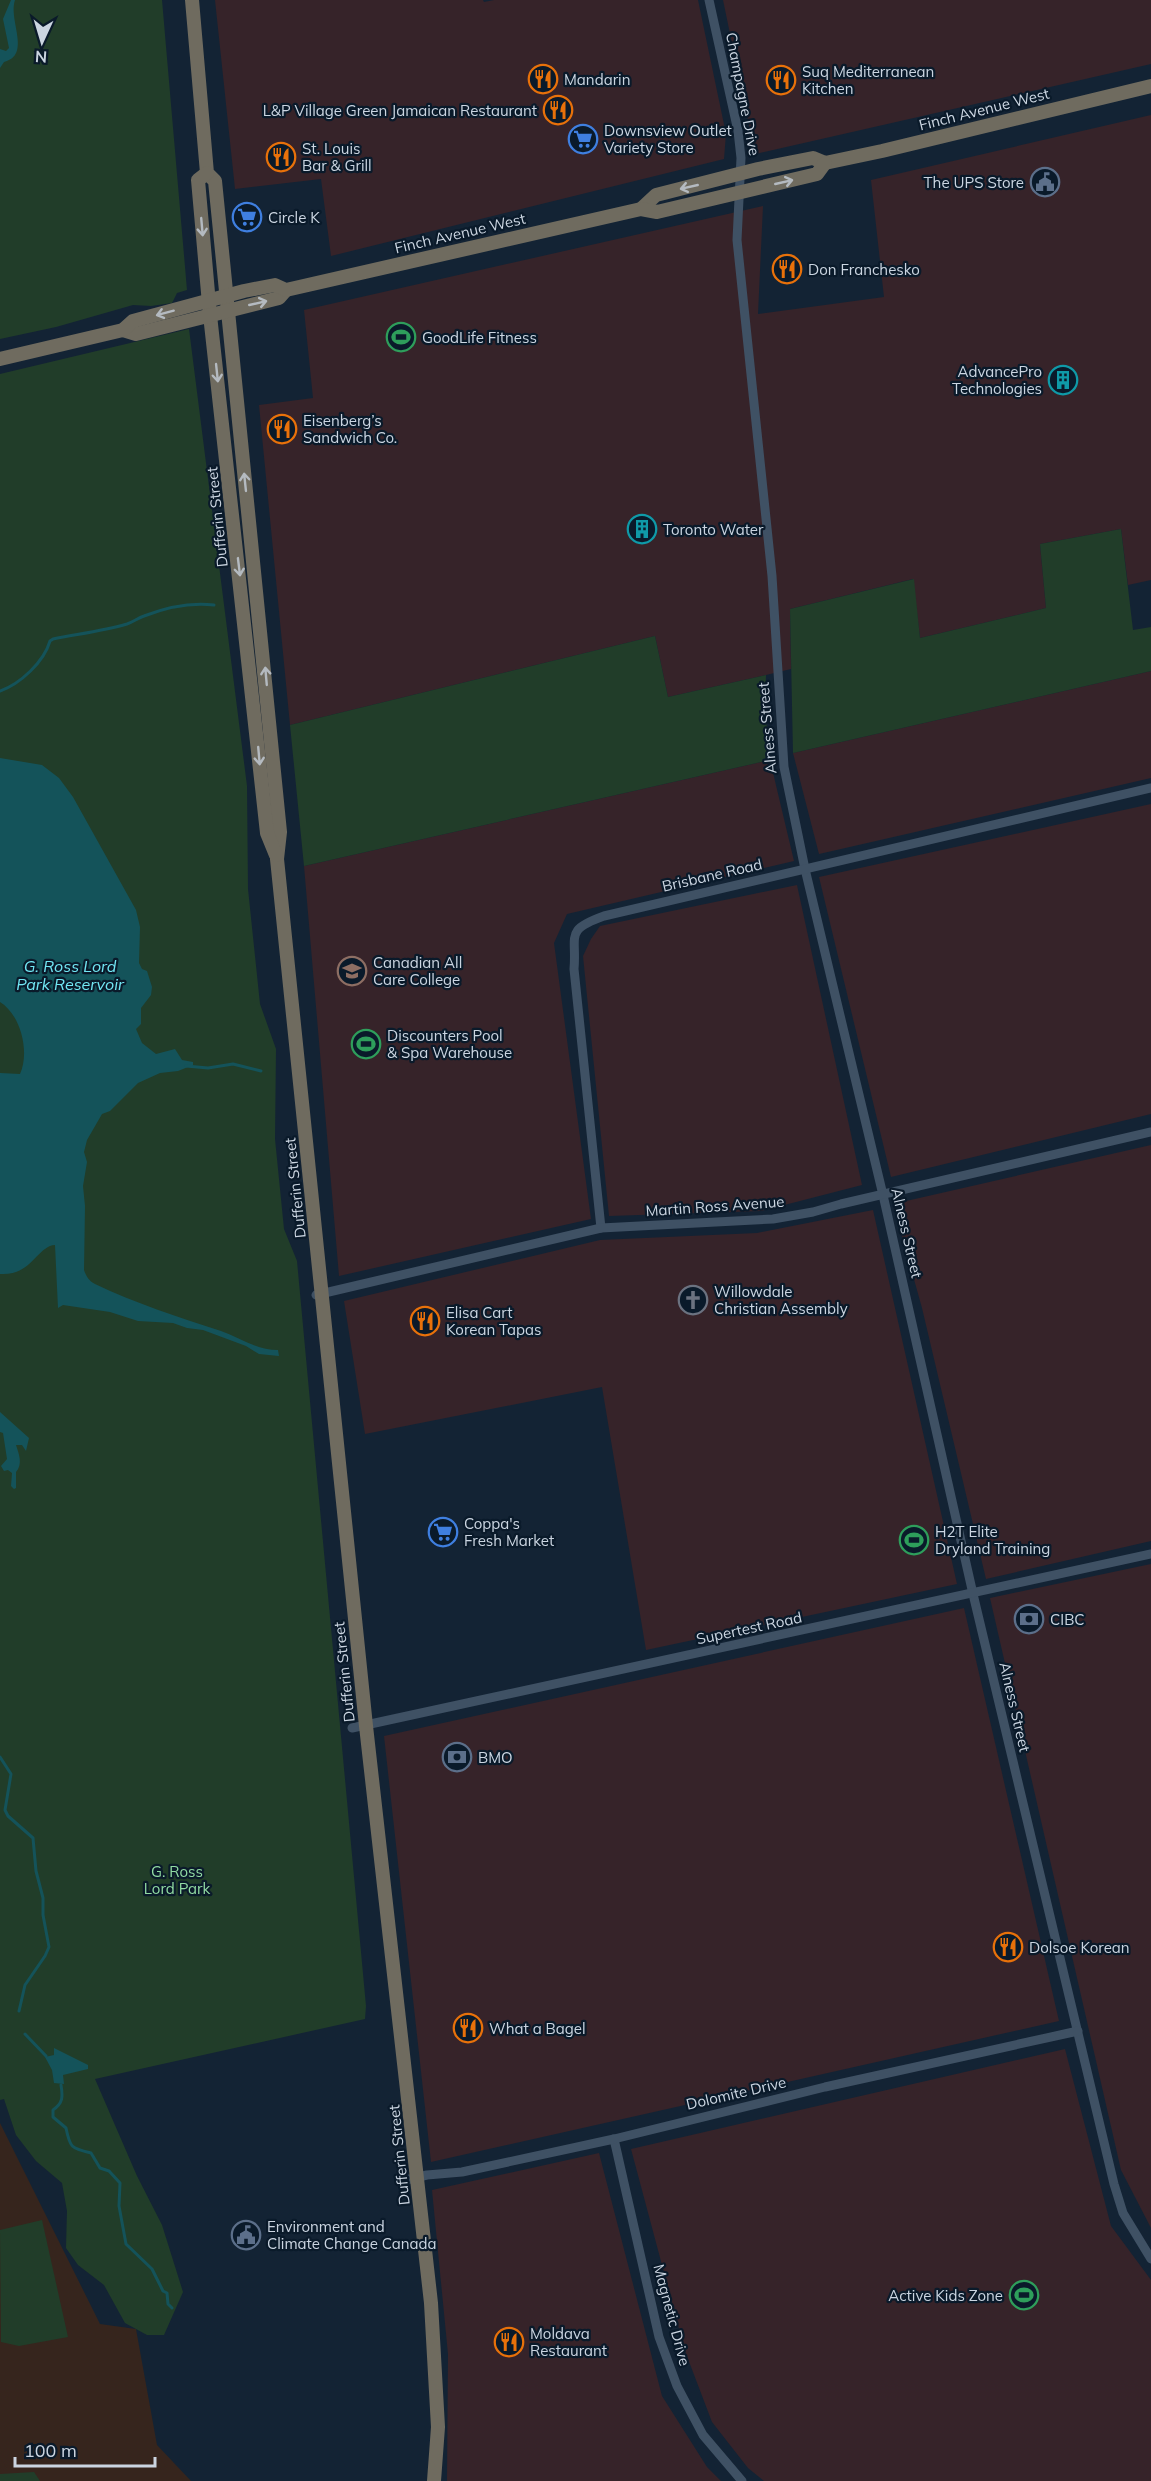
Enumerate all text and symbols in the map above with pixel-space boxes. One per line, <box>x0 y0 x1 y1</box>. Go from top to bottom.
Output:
north arrow <box>12 12 72 72</box>
street label: Champagne Drive <box>722 31 764 157</box>
text: N <box>34 47 48 67</box>
place label: Suq Mediterranean Kitchen <box>802 62 934 98</box>
restaurant icon: Mandarin <box>527 63 559 95</box>
restaurant icon: Suq Mediterranean Kitchen <box>765 64 797 96</box>
place label: Mandarin <box>564 70 630 89</box>
street label: Finch Avenue West <box>917 84 1051 134</box>
restaurant icon: L&P Village Green Jamaican Restaurant <box>542 94 574 126</box>
place label: L&P Village Green Jamaican Restaurant <box>263 101 537 120</box>
place label: Downsview Outlet Variety Store <box>604 121 732 157</box>
supermarket icon: Downsview Outlet Variety Store <box>567 123 599 155</box>
place label: St. Louis Bar & Grill <box>302 139 372 175</box>
restaurant icon: St. Louis Bar & Grill <box>265 141 297 173</box>
public building icon: The UPS Store <box>1029 166 1061 198</box>
place label: The UPS Store <box>924 173 1024 192</box>
one-way arrow <box>775 175 794 187</box>
one-way arrow <box>680 182 699 193</box>
supermarket icon: Circle K <box>231 201 263 233</box>
place label: Circle K <box>268 208 320 227</box>
street label: Finch Avenue West <box>393 209 527 257</box>
one-way arrow <box>197 217 208 237</box>
restaurant icon: Don Franchesko <box>771 253 803 285</box>
place label: Don Franchesko <box>808 260 920 279</box>
one-way arrow <box>248 297 267 308</box>
one-way arrow <box>155 307 174 319</box>
sports icon: GoodLife Fitness <box>385 321 417 353</box>
place label: GoodLife Fitness <box>422 328 537 347</box>
place label: AdvancePro Technologies <box>952 362 1042 398</box>
one-way arrow <box>212 363 223 383</box>
building icon: AdvancePro Technologies <box>1047 364 1079 396</box>
place label: Eisenberg’s Sandwich Co. <box>303 411 397 447</box>
restaurant icon: Eisenberg’s Sandwich Co. <box>266 413 298 445</box>
street label: Dufferin Street <box>202 466 232 568</box>
one-way arrow <box>240 473 251 493</box>
building icon: Toronto Water <box>626 513 658 545</box>
place label: Toronto Water <box>663 520 764 539</box>
one-way arrow <box>234 557 245 577</box>
one-way arrow <box>260 667 271 687</box>
street label: Alness Street <box>754 681 780 775</box>
one-way arrow <box>254 745 265 765</box>
street label: Brisbane Road <box>660 854 764 896</box>
place label: Canadian All Care College <box>373 953 462 989</box>
school or university icon: Canadian All Care College <box>336 955 368 987</box>
water label: G. Ross Lord Park Reservoir <box>16 956 125 994</box>
place label: Discounters Pool & Spa Warehouse <box>387 1026 512 1062</box>
sports icon: Discounters Pool & Spa Warehouse <box>350 1028 382 1060</box>
street label: Dufferin Street <box>280 1137 310 1239</box>
street label: Alness Street <box>887 1186 927 1280</box>
street label: Martin Ross Avenue <box>645 1192 785 1220</box>
place label: Willowdale Christian Assembly <box>714 1282 848 1318</box>
church icon: Willowdale Christian Assembly <box>677 1284 709 1316</box>
place label: Elisa Cart Korean Tapas <box>446 1303 541 1339</box>
restaurant icon: Elisa Cart Korean Tapas <box>409 1305 441 1337</box>
place label: Coppa's Fresh Market <box>464 1514 554 1550</box>
supermarket icon: Coppa's Fresh Market <box>427 1516 459 1548</box>
place label: H2T Elite Dryland Training <box>935 1522 1050 1558</box>
sports icon: H2T Elite Dryland Training <box>898 1524 930 1556</box>
bank icon: CIBC <box>1013 1603 1045 1635</box>
street label: Supertest Road <box>694 1608 804 1648</box>
place label: CIBC <box>1050 1610 1085 1629</box>
street label: Dufferin Street <box>329 1621 359 1723</box>
street label: Alness Street <box>995 1660 1035 1754</box>
bank icon: BMO <box>441 1741 473 1773</box>
place label: BMO <box>478 1748 513 1767</box>
park label: G. Ross Lord Park <box>144 1862 211 1898</box>
restaurant icon: Dolsoe Korean <box>992 1931 1024 1963</box>
place label: Dolsoe Korean <box>1029 1938 1130 1957</box>
restaurant icon: What a Bagel <box>452 2012 484 2044</box>
place label: What a Bagel <box>489 2019 586 2038</box>
street label: Dolomite Drive <box>684 2072 788 2114</box>
street label: Dufferin Street <box>384 2104 414 2206</box>
place label: Environment and Climate Change Canada <box>267 2217 437 2253</box>
public building icon: Environment and Climate Change Canada <box>230 2219 262 2251</box>
street label: Magnetic Drive <box>649 2262 695 2368</box>
sports icon: Active Kids Zone <box>1008 2279 1040 2311</box>
place label: Active Kids Zone <box>888 2286 1003 2305</box>
place label: Moldava Restaurant <box>530 2324 607 2360</box>
restaurant icon: Moldava Restaurant <box>493 2326 525 2358</box>
scale bar <box>15 2430 154 2468</box>
text: 100 m <box>24 2439 77 2462</box>

